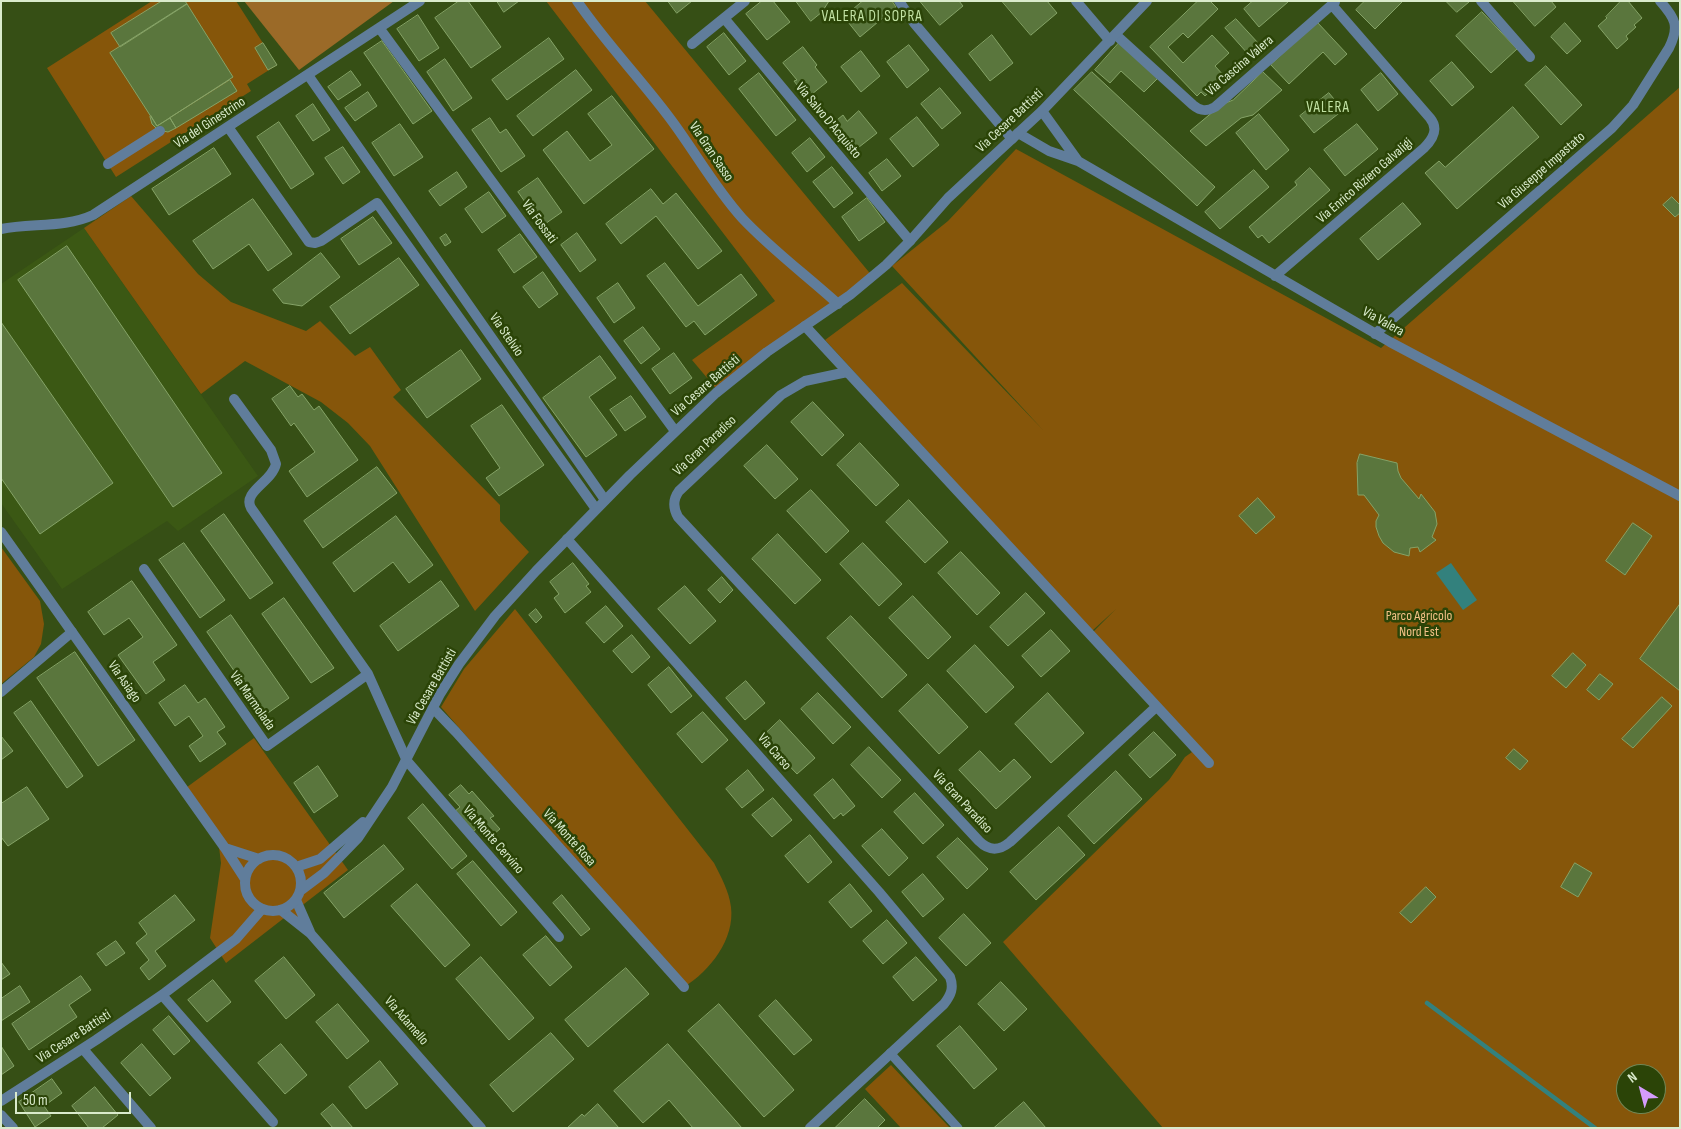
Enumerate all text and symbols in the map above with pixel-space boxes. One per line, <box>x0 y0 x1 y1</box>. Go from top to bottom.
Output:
district label: VALERA DI SOPRA <box>820 8 924 26</box>
street label: Via Cascina Valera <box>1203 32 1277 100</box>
street label: Via Salvo D'Acquisto <box>791 80 865 162</box>
street label: Via Cesare Battisti <box>973 86 1047 156</box>
street label: Via del Ginestrino <box>171 94 249 152</box>
district label: VALERA <box>1305 99 1351 117</box>
street label: Via Gran Sasso <box>685 119 737 185</box>
street label: Via Giuseppe Impastato <box>1495 129 1589 213</box>
street label: Via Enrico Riziero Galvaligi <box>1314 135 1416 227</box>
street label: Via Fossati <box>518 197 560 247</box>
street label: Via Valera <box>1359 304 1407 340</box>
street label: Via Stelvio <box>485 310 527 360</box>
street label: Via Cesare Battisti <box>668 352 744 420</box>
street label: Via Gran Paradiso <box>670 412 740 480</box>
park label: Parco Agricolo Nord Est <box>1386 608 1452 640</box>
street label: Via Cesare Battisti <box>403 646 461 728</box>
street label: Via Asiago <box>104 658 144 706</box>
street label: Via Marmolada <box>226 668 278 734</box>
street label: Via Carso <box>754 730 794 774</box>
street label: Via Gran Paradiso <box>928 767 996 837</box>
street label: Via Monte Cervino <box>459 802 527 878</box>
street label: Via Monte Rosa <box>539 806 599 870</box>
street label: Via Adamello <box>380 993 432 1049</box>
street label: Via Cesare Battisti <box>34 1007 114 1067</box>
north arrow <box>1616 1064 1666 1114</box>
text: N <box>1624 1068 1640 1086</box>
scale bar <box>18 1082 134 1114</box>
text: 50 m <box>23 1091 48 1110</box>

